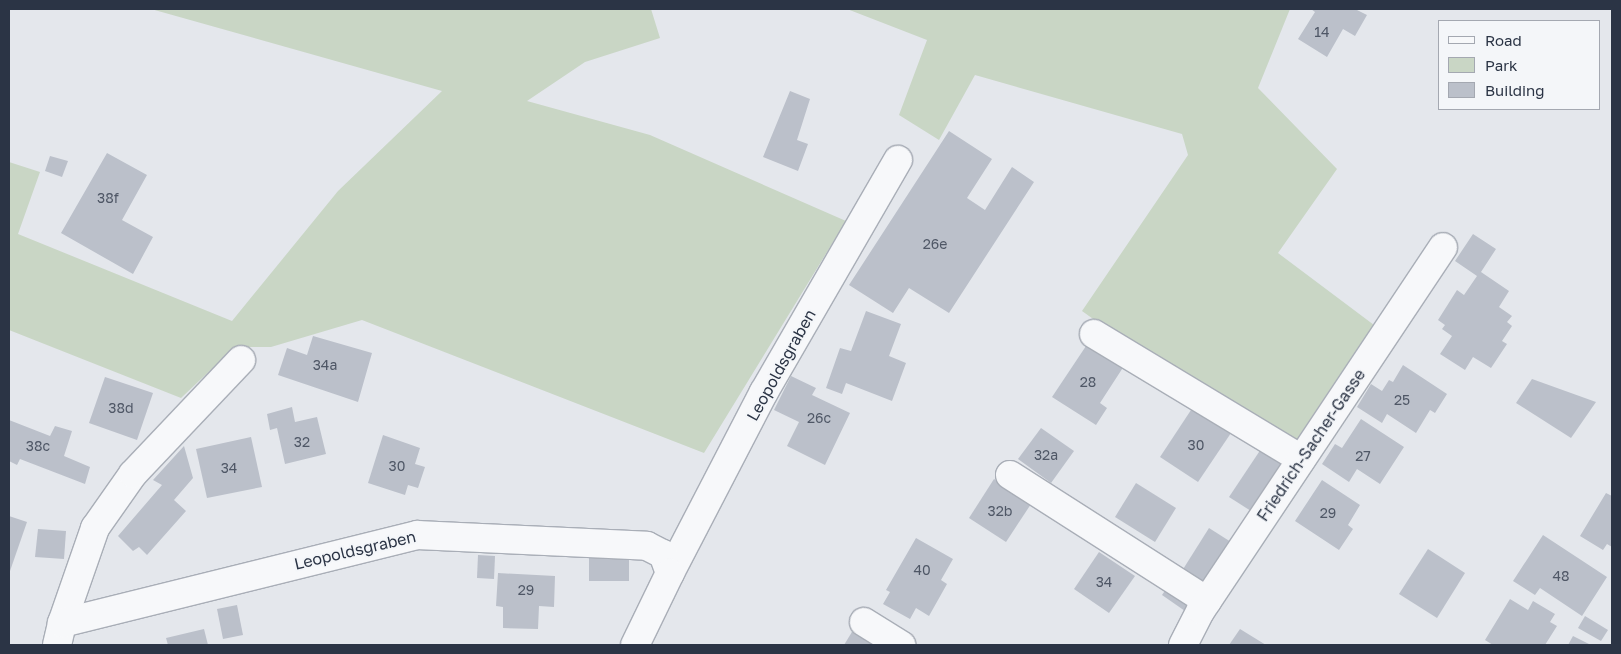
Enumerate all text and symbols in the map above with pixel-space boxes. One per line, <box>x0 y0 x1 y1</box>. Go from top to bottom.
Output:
legend <box>1438 20 1601 110</box>
house number: 14 <box>1314 24 1330 40</box>
text: Road <box>1485 31 1522 49</box>
text: Park <box>1485 56 1517 74</box>
text: Building <box>1485 81 1545 99</box>
house number: 38f <box>97 190 119 206</box>
house number: 26e <box>923 236 947 252</box>
street label: Leopoldsgraben <box>742 306 820 424</box>
house number: 34a <box>313 357 337 373</box>
street label: Friedrich-Sacher-Gasse <box>1253 365 1369 525</box>
house number: 28 <box>1080 374 1096 390</box>
house number: 25 <box>1394 392 1410 408</box>
house number: 38d <box>108 400 134 416</box>
house number: 26c <box>807 410 831 426</box>
house number: 32 <box>294 434 310 450</box>
house number: 30 <box>1188 437 1204 453</box>
house number: 38c <box>26 438 50 454</box>
house number: 32a <box>1034 447 1058 463</box>
house number: 27 <box>1355 448 1371 464</box>
house number: 30 <box>389 458 405 474</box>
house number: 34 <box>221 460 237 476</box>
house number: 32b <box>988 503 1012 519</box>
house number: 29 <box>1320 505 1336 521</box>
street label: Leopoldsgraben <box>292 527 418 573</box>
house number: 40 <box>913 562 931 578</box>
house number: 48 <box>1552 568 1570 584</box>
house number: 34 <box>1096 574 1112 590</box>
house number: 29 <box>518 582 534 598</box>

